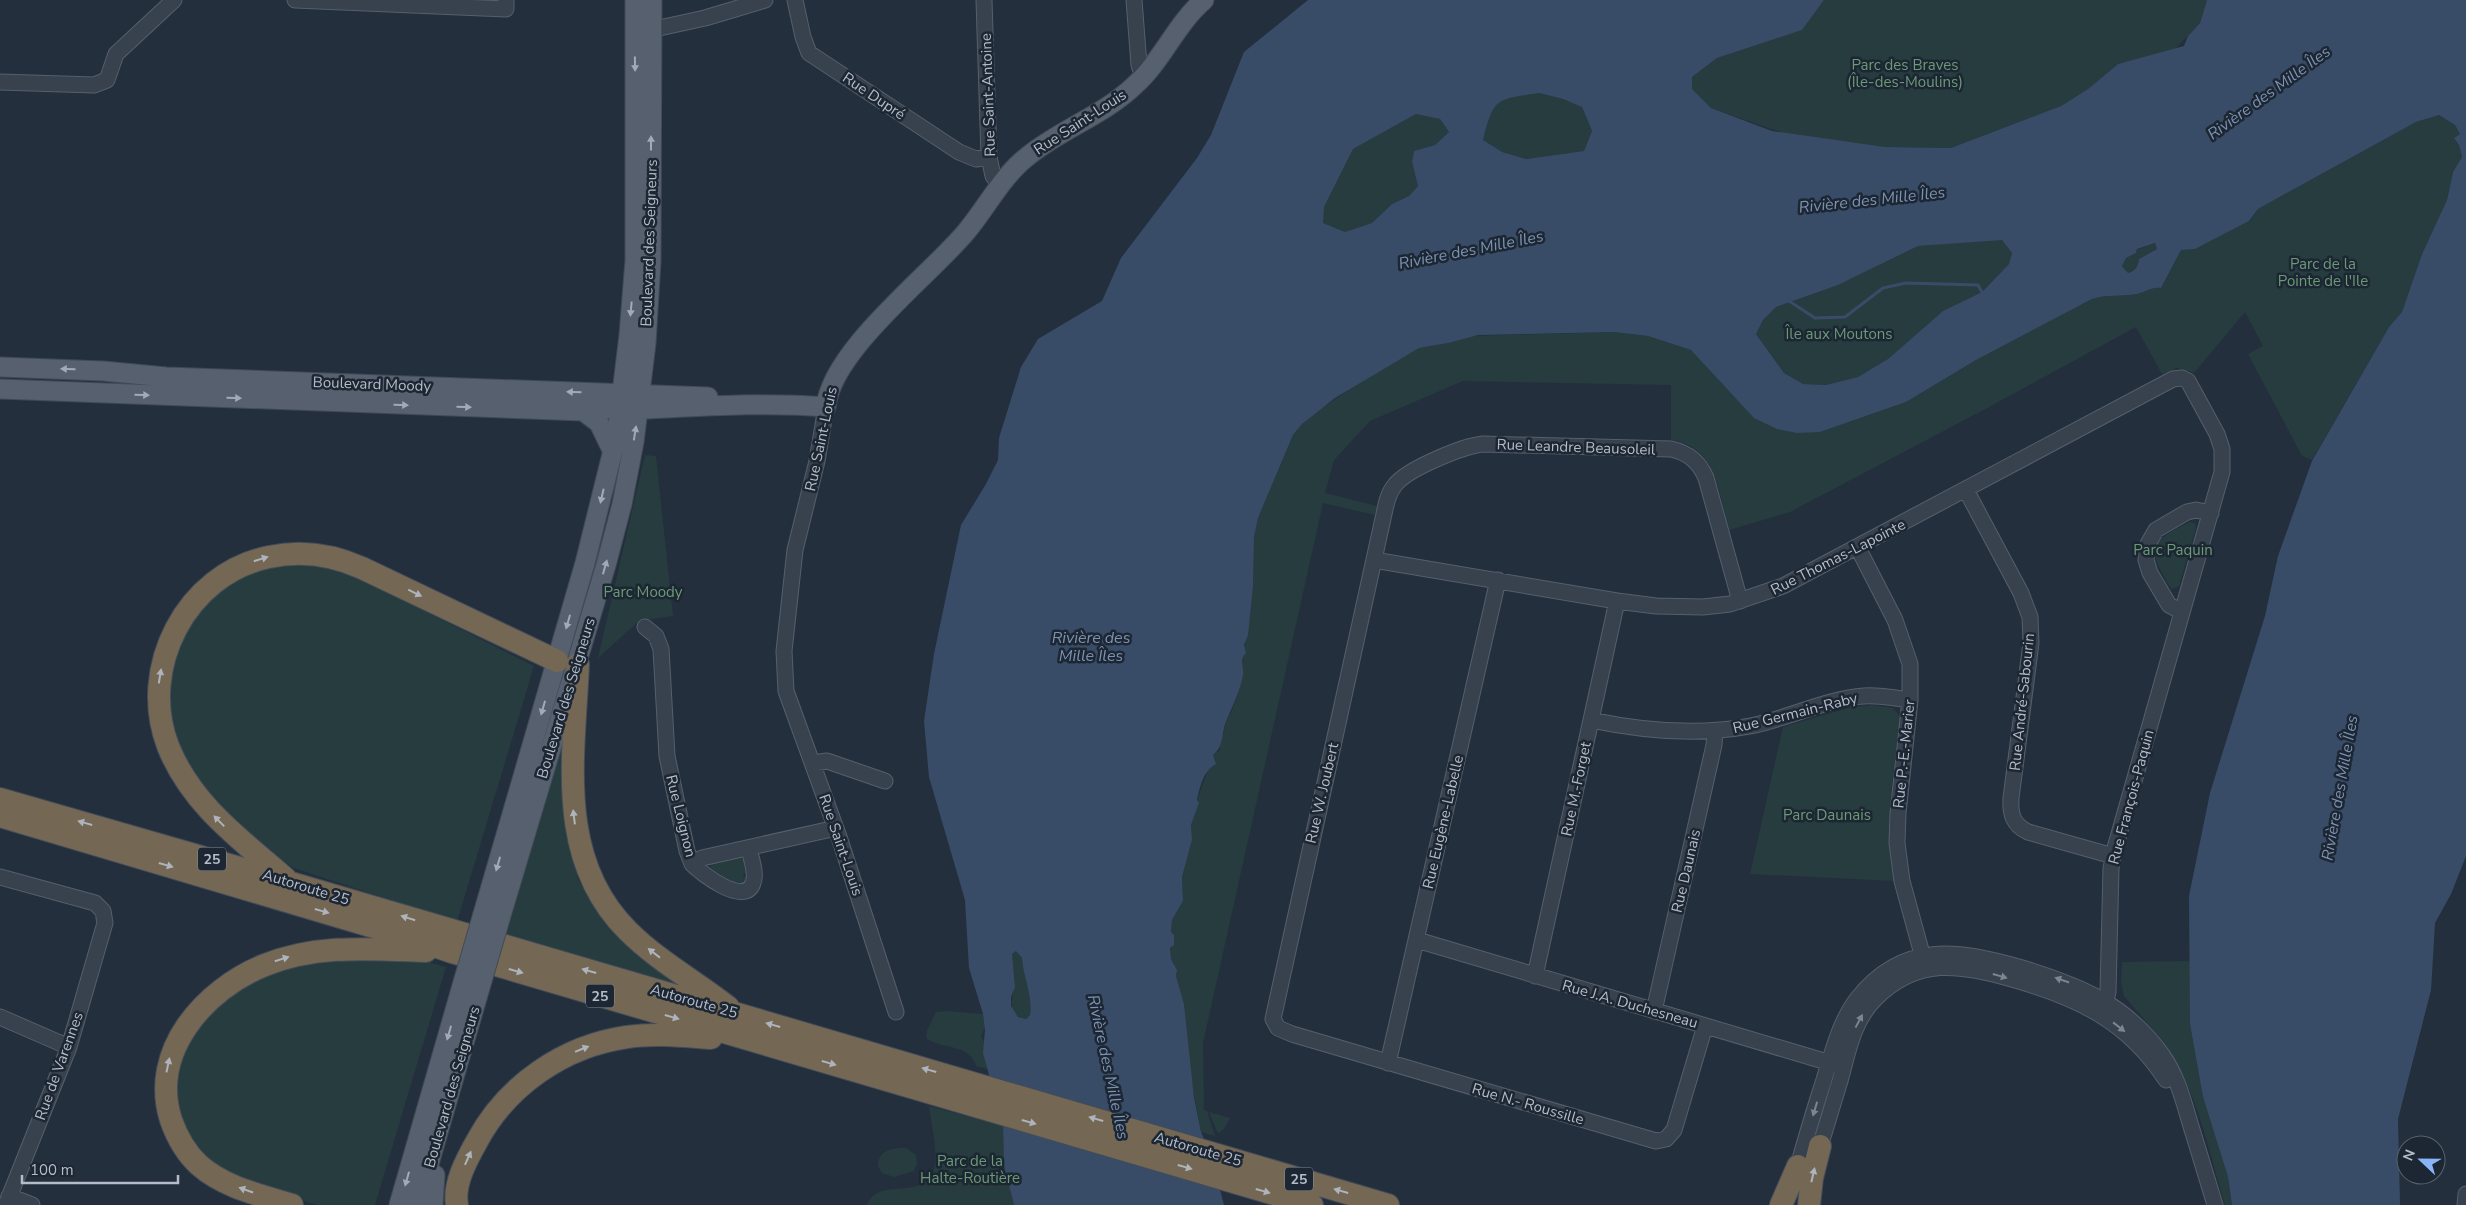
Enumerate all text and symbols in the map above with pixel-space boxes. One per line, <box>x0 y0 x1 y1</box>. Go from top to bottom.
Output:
street label: Rue Saint-Antoine <box>976 33 1000 157</box>
water label: Rivière des Mille Îles <box>2203 41 2335 145</box>
park label: Parc des Braves (Île-des-Moulins) <box>1847 55 1963 92</box>
one-way arrow <box>631 56 639 72</box>
street label: Rue Dupré <box>839 68 909 124</box>
street label: Rue Saint-Louis <box>1030 85 1130 159</box>
one-way arrow <box>647 134 655 150</box>
street label: Boulevard des Seigneurs <box>636 159 662 327</box>
water label: Rivière des Mille Îles <box>1798 181 1947 219</box>
water label: Rivière des Mille Îles <box>1397 225 1546 275</box>
park label: Parc de la Pointe de l'Ile <box>2278 254 2368 291</box>
one-way arrow <box>627 301 635 317</box>
park label: Île aux Moutons <box>1785 324 1892 344</box>
one-way arrow <box>60 365 76 373</box>
street label: Boulevard Moody <box>312 372 432 396</box>
street label: Rue Saint-Louis <box>800 385 842 493</box>
one-way arrow <box>566 388 582 396</box>
one-way arrow <box>135 391 151 399</box>
one-way arrow <box>226 395 242 403</box>
one-way arrow <box>393 401 409 409</box>
one-way arrow <box>456 404 472 412</box>
one-way arrow <box>632 424 640 440</box>
street label: Rue Leandre Beausoleil <box>1496 434 1656 460</box>
one-way arrow <box>597 488 605 504</box>
street label: Rue Thomas-Lapointe <box>1767 514 1909 600</box>
park label: Parc Paquin <box>2133 540 2213 560</box>
one-way arrow <box>253 555 268 563</box>
one-way arrow <box>602 560 610 575</box>
park label: Parc Moody <box>603 582 683 602</box>
one-way arrow <box>408 589 422 597</box>
one-way arrow <box>564 614 572 629</box>
street label: Boulevard des Seigneurs <box>532 615 600 781</box>
water label: Rivière des Mille Îles <box>1052 627 1131 667</box>
street label: Rue André-Sabourin <box>2005 632 2039 772</box>
one-way arrow <box>156 667 164 683</box>
street label: Rue Germain-Raby <box>1730 688 1860 738</box>
street label: Rue P.-E.-Marier <box>1888 698 1920 809</box>
one-way arrow <box>539 700 547 715</box>
water label: Rivière des Mille Îles <box>2316 713 2364 862</box>
street label: Rue François-Paquin <box>2103 727 2159 867</box>
street label: Rue M.-Forget <box>1556 739 1596 838</box>
street label: Rue W. Joubert <box>1301 740 1343 845</box>
street label: Rue Eugène-Labelle <box>1418 753 1468 891</box>
street label: Rue Loignon <box>661 773 701 859</box>
street label: Rue Saint-Louis <box>814 791 868 899</box>
park label: Parc Daunais <box>1783 805 1871 825</box>
one-way arrow <box>570 809 578 825</box>
one-way arrow <box>213 815 225 827</box>
one-way arrow <box>77 819 93 827</box>
street label: Rue Daunais <box>1667 827 1705 915</box>
road number: 25 <box>198 848 226 871</box>
one-way arrow <box>493 856 501 871</box>
one-way arrow <box>158 862 173 870</box>
street label: Autoroute 25 <box>260 864 352 910</box>
one-way arrow <box>314 908 329 916</box>
one-way arrow <box>400 913 415 921</box>
one-way arrow <box>647 948 660 958</box>
one-way arrow <box>275 955 290 963</box>
one-way arrow <box>582 966 597 974</box>
one-way arrow <box>508 968 523 976</box>
one-way arrow <box>1993 972 2008 980</box>
street label: Rue J.A. Duchesneau <box>1560 975 1700 1033</box>
one-way arrow <box>2055 976 2070 984</box>
street label: Autoroute 25 <box>648 979 740 1023</box>
road number: 25 <box>586 984 614 1008</box>
water label: Rivière des Mille Îles <box>1082 993 1134 1142</box>
street label: Boulevard des Seigneurs <box>419 1004 485 1170</box>
street label: Rue de Varennes <box>30 1009 88 1123</box>
one-way arrow <box>664 1013 679 1021</box>
one-way arrow <box>1855 1014 1864 1028</box>
one-way arrow <box>766 1020 781 1028</box>
one-way arrow <box>2112 1022 2125 1033</box>
one-way arrow <box>444 1025 452 1040</box>
one-way arrow <box>575 1045 590 1053</box>
one-way arrow <box>165 1057 173 1073</box>
one-way arrow <box>821 1060 836 1068</box>
one-way arrow <box>921 1066 936 1074</box>
street label: Rue N.- Roussille <box>1470 1078 1586 1130</box>
one-way arrow <box>1810 1102 1818 1117</box>
one-way arrow <box>1088 1115 1103 1123</box>
one-way arrow <box>1021 1118 1036 1126</box>
street label: Autoroute 25 <box>1152 1127 1244 1171</box>
north arrow <box>2396 1135 2446 1185</box>
text: N <box>2399 1147 2420 1164</box>
one-way arrow <box>464 1151 472 1165</box>
park label: Parc de la Halte-Routière <box>920 1151 1020 1188</box>
scale bar <box>22 1152 179 1184</box>
text: 100 m <box>30 1160 74 1180</box>
one-way arrow <box>1177 1164 1192 1172</box>
road number: 25 <box>1285 1168 1313 1190</box>
one-way arrow <box>1809 1168 1817 1183</box>
one-way arrow <box>402 1171 410 1186</box>
one-way arrow <box>238 1186 253 1194</box>
one-way arrow <box>1256 1187 1271 1195</box>
one-way arrow <box>1333 1187 1348 1195</box>

